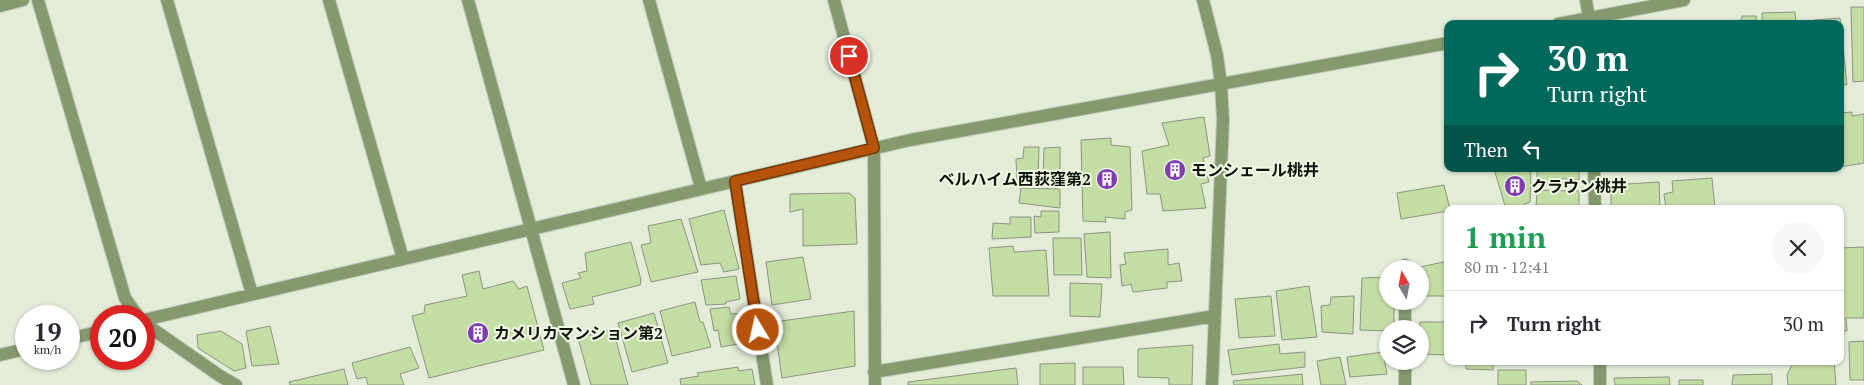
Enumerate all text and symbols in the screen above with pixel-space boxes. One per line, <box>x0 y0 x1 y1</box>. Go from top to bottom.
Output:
pin <box>828 35 870 77</box>
text: 30 m <box>1547 35 1628 81</box>
icon: right <box>1464 40 1529 105</box>
icon: arrive <box>835 42 863 70</box>
text: Turn right <box>1547 79 1647 108</box>
icon: left <box>1518 135 1546 163</box>
text: Then <box>1464 137 1508 162</box>
building icon: モンシェール桃井 <box>1163 158 1187 182</box>
place label: モンシェール桃井 <box>1191 159 1319 181</box>
building icon: ベルハイム西荻窪第2 <box>1095 167 1119 191</box>
place label: ベルハイム西荻窪第2 <box>939 168 1091 190</box>
building icon: クラウン桃井 <box>1503 174 1527 198</box>
place label: クラウン桃井 <box>1531 175 1627 197</box>
text: 1 min <box>1464 217 1546 257</box>
button: close <box>1772 222 1824 274</box>
text: 80 m · 12:41 <box>1464 256 1550 278</box>
north arrow <box>1379 260 1429 310</box>
map controls <box>1379 260 1429 370</box>
position arrow <box>731 303 783 355</box>
speed limit sign: 20 <box>90 305 155 370</box>
icon: right <box>1464 309 1492 337</box>
text: Turn right <box>1507 311 1601 336</box>
text: 30 m <box>1783 311 1824 336</box>
text: 19 <box>33 315 62 348</box>
button: layers <box>1379 320 1429 370</box>
building icon: カメリカマンション第2 <box>466 321 490 345</box>
place label: カメリカマンション第2 <box>494 322 663 344</box>
text: km/h <box>34 342 61 357</box>

